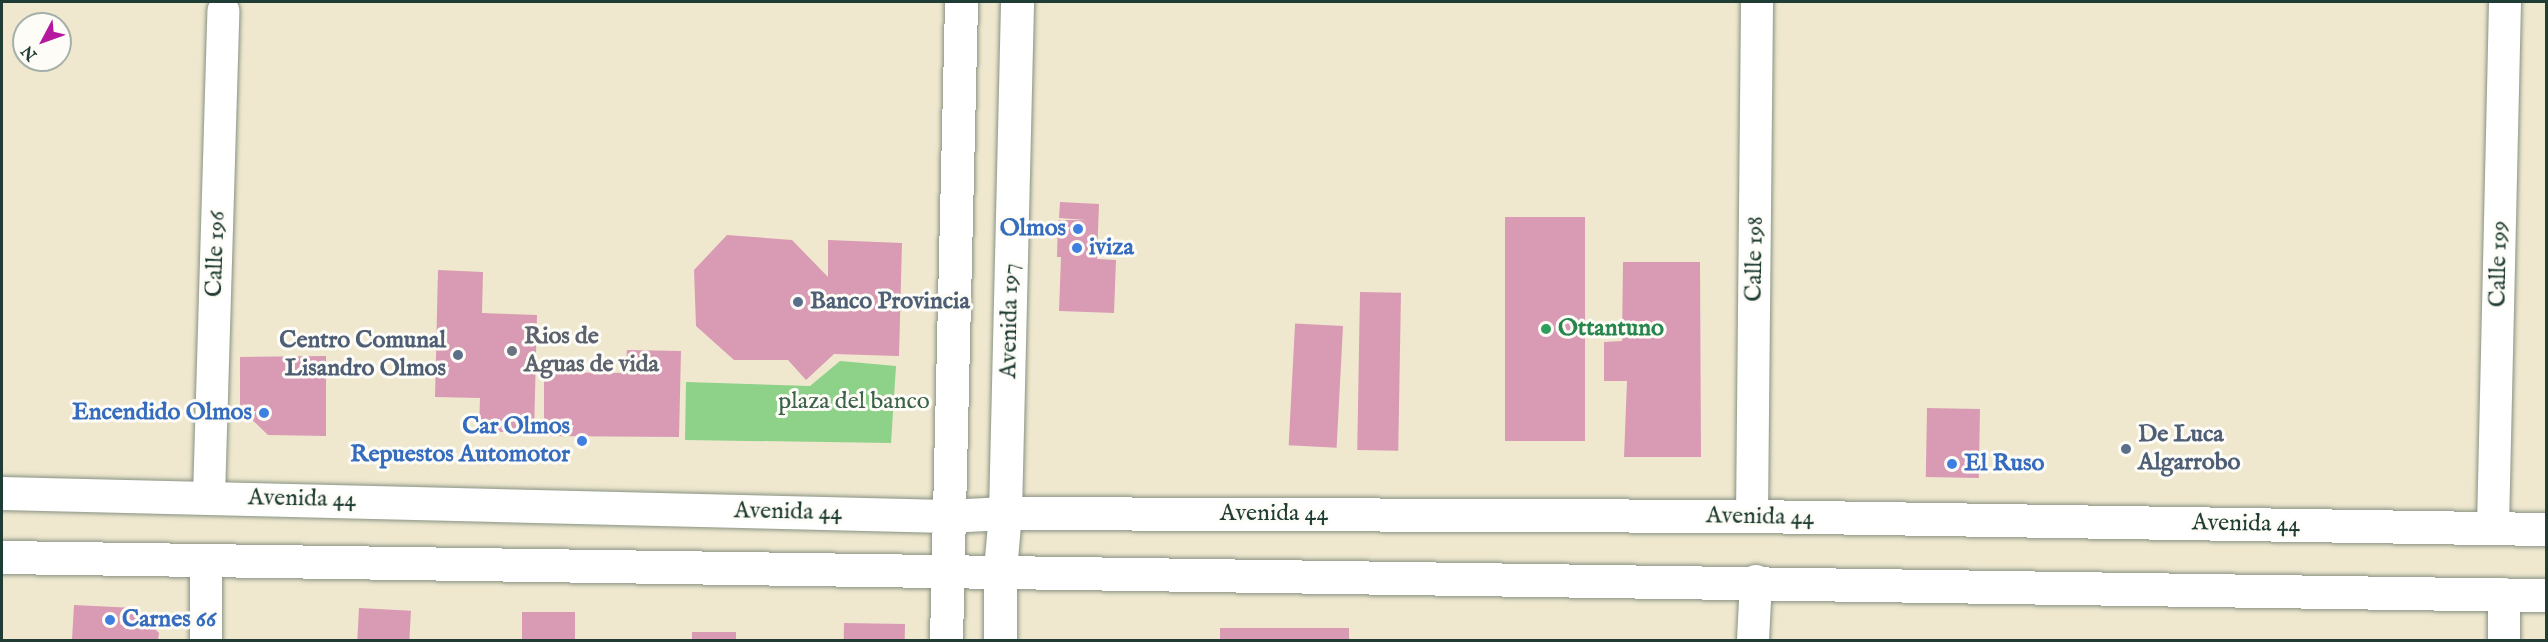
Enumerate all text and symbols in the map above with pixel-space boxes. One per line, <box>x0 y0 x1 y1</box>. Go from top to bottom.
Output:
north arrow <box>12 12 72 72</box>
text: N <box>18 41 42 64</box>
street label: Calle 196 <box>200 210 232 298</box>
place label: Olmos <box>1000 215 1066 243</box>
street label: Calle 198 <box>1740 216 1770 302</box>
street label: Calle 199 <box>2484 220 2514 308</box>
marker: Olmos <box>1071 222 1085 236</box>
place label: iviza <box>1089 234 1134 262</box>
marker: iviza <box>1070 241 1084 255</box>
street label: Avenida 197 <box>995 263 1025 379</box>
place label: Banco Provincia <box>810 288 970 316</box>
marker: Banco Provincia <box>791 295 805 309</box>
place label: Ottantuno <box>1558 315 1664 343</box>
marker: Ottantuno <box>1539 322 1553 336</box>
place label: Rios de Aguas de vida <box>524 323 659 379</box>
place label: Centro Comunal Lisandro Olmos <box>279 327 446 383</box>
marker: Rios de Aguas de vida <box>505 344 519 358</box>
marker: Centro Comunal Lisandro Olmos <box>451 348 465 362</box>
park label: plaza del banco <box>778 388 930 416</box>
place label: Encendido Olmos <box>72 399 252 427</box>
marker: Encendido Olmos <box>257 406 271 420</box>
place label: Car Olmos Repuestos Automotor <box>350 413 570 469</box>
place label: De Luca Algarrobo <box>2138 421 2241 477</box>
marker: Car Olmos Repuestos Automotor <box>575 434 589 448</box>
marker: De Luca Algarrobo <box>2119 442 2133 456</box>
place label: El Ruso <box>1964 450 2044 478</box>
marker: El Ruso <box>1945 457 1959 471</box>
street label: Avenida 44 <box>248 484 356 514</box>
street label: Avenida 44 <box>734 497 842 527</box>
street label: Avenida 44 <box>1220 500 1328 528</box>
street label: Avenida 44 <box>1706 502 1814 532</box>
street label: Avenida 44 <box>2192 509 2300 539</box>
place label: Carnes 66 <box>122 606 216 634</box>
marker: Carnes 66 <box>103 613 117 627</box>

